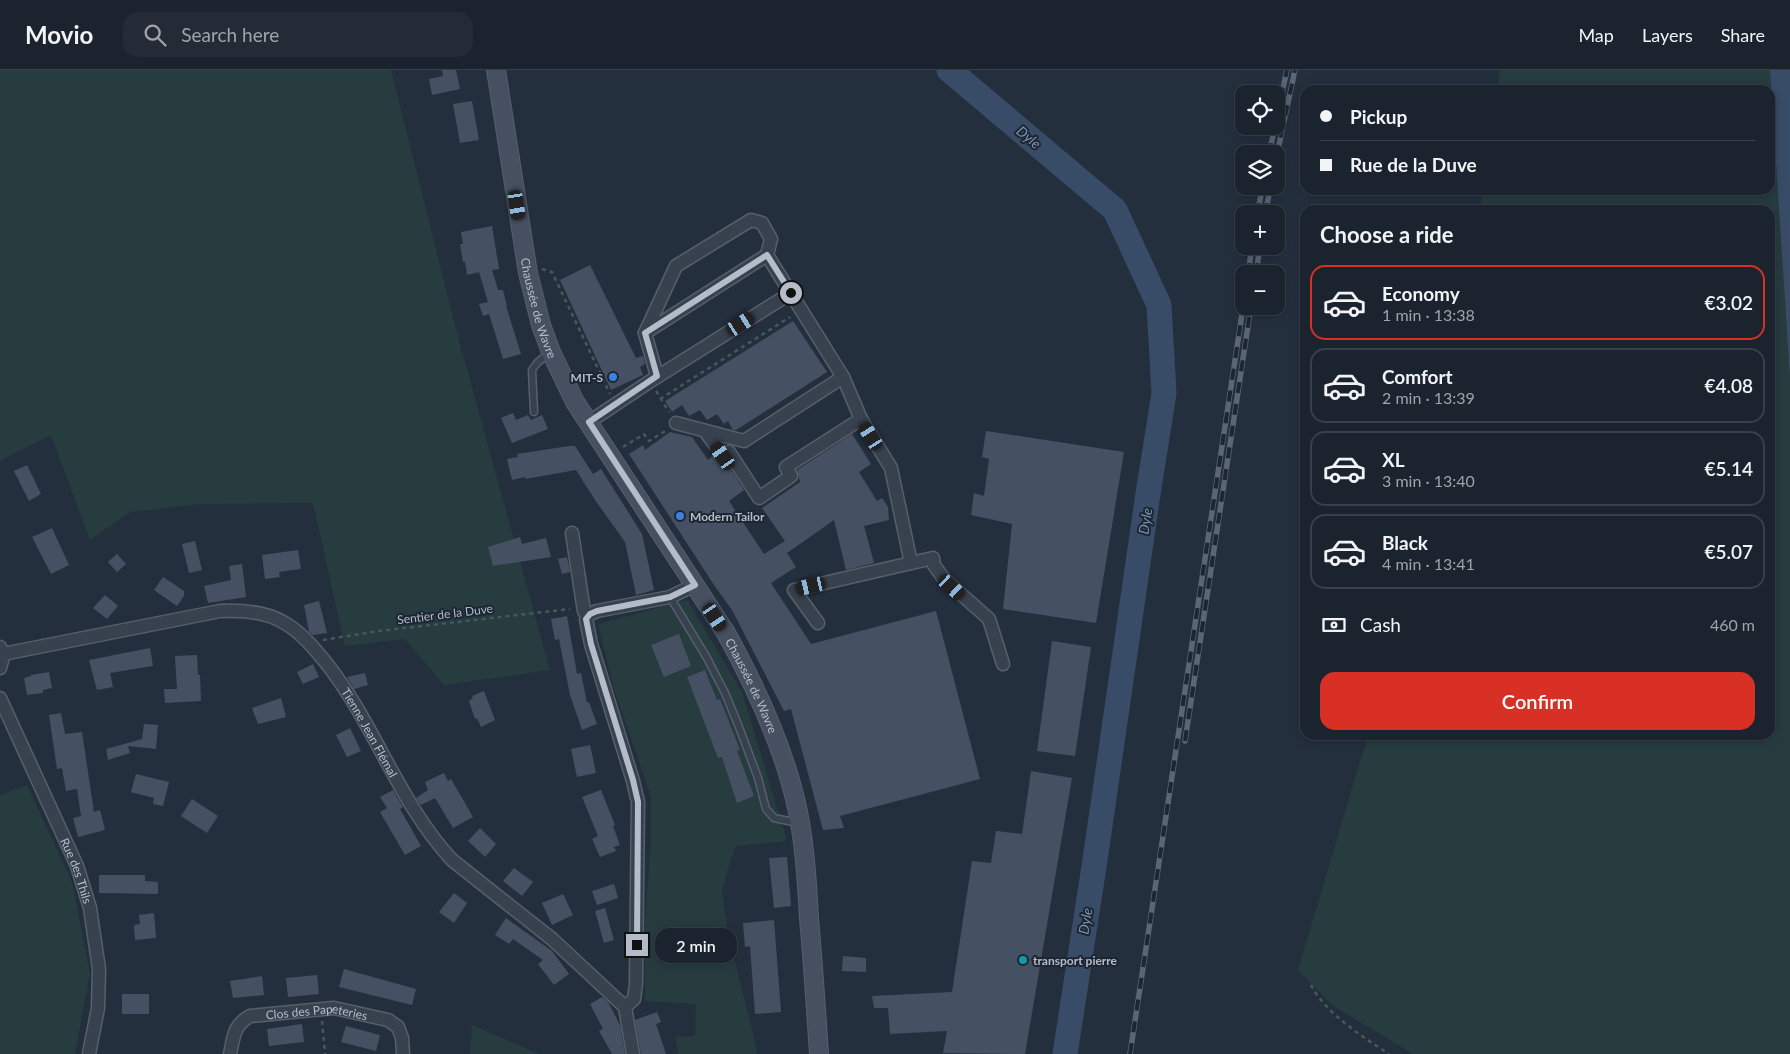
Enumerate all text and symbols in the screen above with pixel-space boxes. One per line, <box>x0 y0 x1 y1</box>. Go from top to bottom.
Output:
search box <box>123 12 473 57</box>
text: Movio <box>25 20 93 49</box>
icon: search <box>141 21 169 49</box>
text: Search here <box>181 23 279 46</box>
text: Map <box>1578 24 1614 46</box>
text: Layers <box>1642 24 1693 46</box>
text: Share <box>1721 24 1765 46</box>
map controls <box>1235 85 1285 315</box>
button: locate <box>1235 85 1285 135</box>
text: Pickup <box>1350 105 1407 128</box>
water label: Dyle <box>1013 122 1045 152</box>
button: layers <box>1235 145 1285 195</box>
text: Rue de la Duve <box>1350 153 1477 176</box>
car <box>507 189 526 221</box>
button: + <box>1235 205 1285 255</box>
text: Choose a ride <box>1320 221 1454 248</box>
street label: Chaussée de Wavre <box>518 257 560 361</box>
button: − <box>1235 265 1285 315</box>
icon: car <box>1322 280 1367 325</box>
route start <box>780 282 802 304</box>
text: Economy <box>1382 282 1460 305</box>
text: €3.02 <box>1704 291 1753 314</box>
text: 1 min · 13:38 <box>1382 305 1475 324</box>
car <box>724 310 757 338</box>
icon: car <box>1322 363 1367 408</box>
text: Comfort <box>1382 365 1453 388</box>
place label: MIT-S <box>571 370 603 385</box>
marker: MIT-S <box>607 371 619 383</box>
text: €4.08 <box>1704 374 1753 397</box>
text: 2 min · 13:39 <box>1382 388 1475 407</box>
car <box>856 419 885 453</box>
car <box>708 439 737 473</box>
icon: car <box>1322 446 1367 491</box>
text: XL <box>1382 448 1405 471</box>
text: €5.14 <box>1704 457 1753 480</box>
text: 3 min · 13:40 <box>1382 471 1475 490</box>
water label: Dyle <box>1135 506 1156 535</box>
place label: Modern Tailor <box>690 509 765 524</box>
marker: Modern Tailor <box>674 510 686 522</box>
icon: car <box>1322 529 1367 574</box>
text: Black <box>1382 531 1428 554</box>
text: €5.07 <box>1704 540 1753 563</box>
text: 4 min · 13:41 <box>1382 554 1475 573</box>
car <box>935 571 968 603</box>
car <box>794 575 827 597</box>
car <box>700 600 729 634</box>
street label: Sentier de la Duve <box>396 601 494 627</box>
icon: cash <box>1320 611 1348 639</box>
text: Cash <box>1360 613 1401 636</box>
text: 460 m <box>1710 615 1755 634</box>
street label: Chaussée de Wavre <box>723 635 781 735</box>
button: Confirm <box>1320 672 1755 730</box>
street label: Tienne Jean Flémal <box>339 685 401 780</box>
street label: Rue des Thils <box>58 835 96 905</box>
water label: Dyle <box>1075 906 1096 935</box>
callout: 2 min <box>654 928 737 962</box>
route end <box>626 934 648 956</box>
text: 2 min <box>676 936 716 955</box>
place label: transport pierre <box>1033 953 1118 968</box>
marker: transport pierre <box>1017 954 1029 966</box>
street label: Clos des Papeteries <box>265 1000 369 1023</box>

